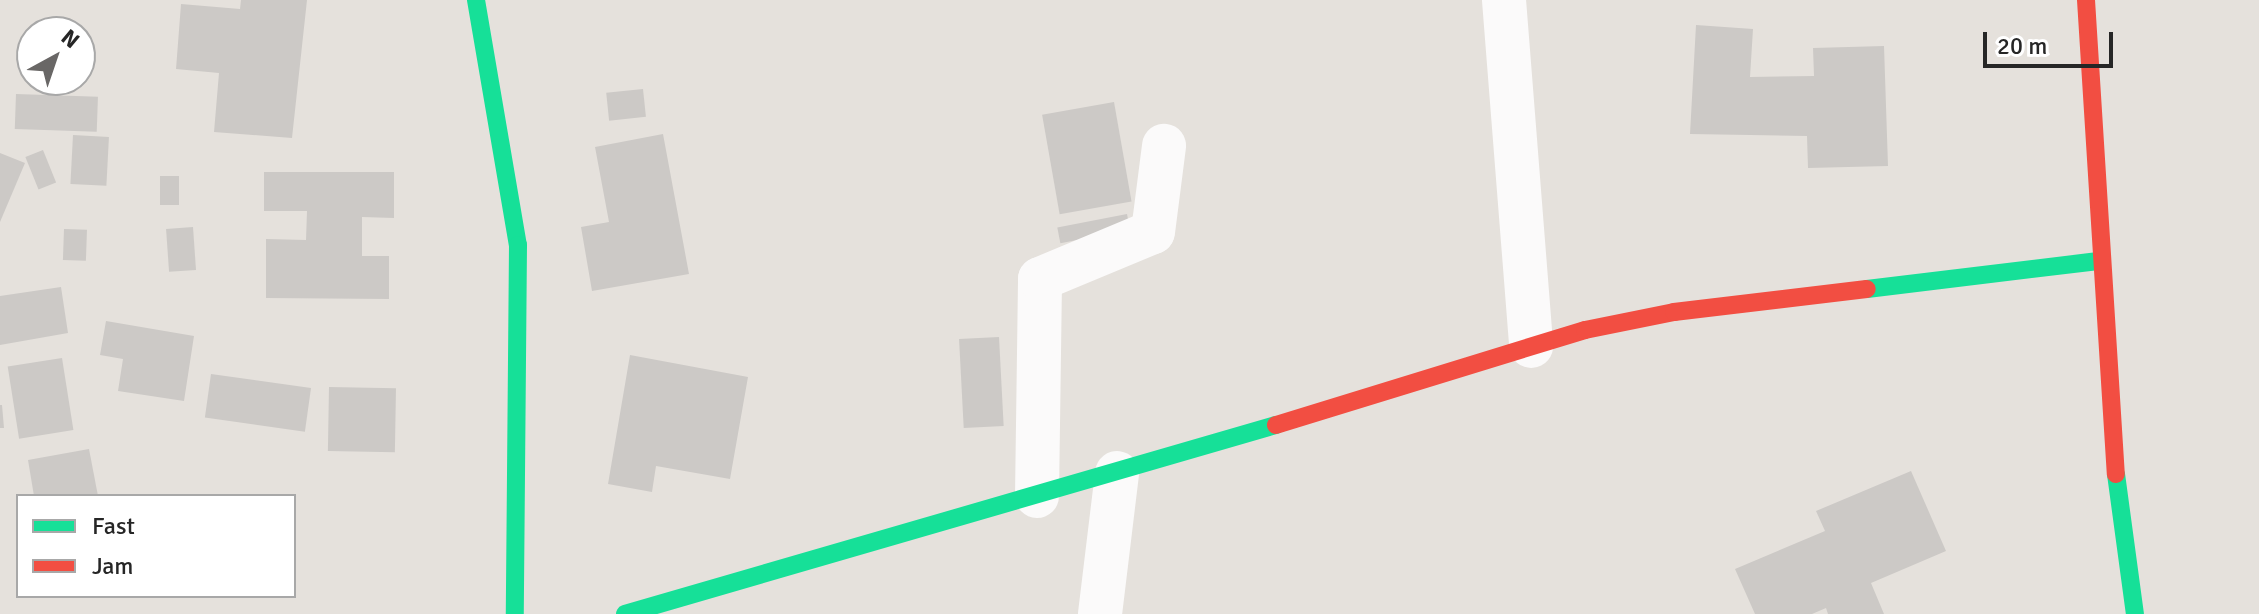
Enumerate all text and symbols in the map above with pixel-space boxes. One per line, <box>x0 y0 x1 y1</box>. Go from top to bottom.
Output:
north arrow <box>16 16 96 96</box>
scale bar <box>1987 16 2117 66</box>
text: N <box>56 24 85 54</box>
text: 20 m <box>1997 31 2047 61</box>
legend <box>16 494 296 598</box>
text: Fast <box>92 511 135 541</box>
text: Jam <box>92 551 133 581</box>

